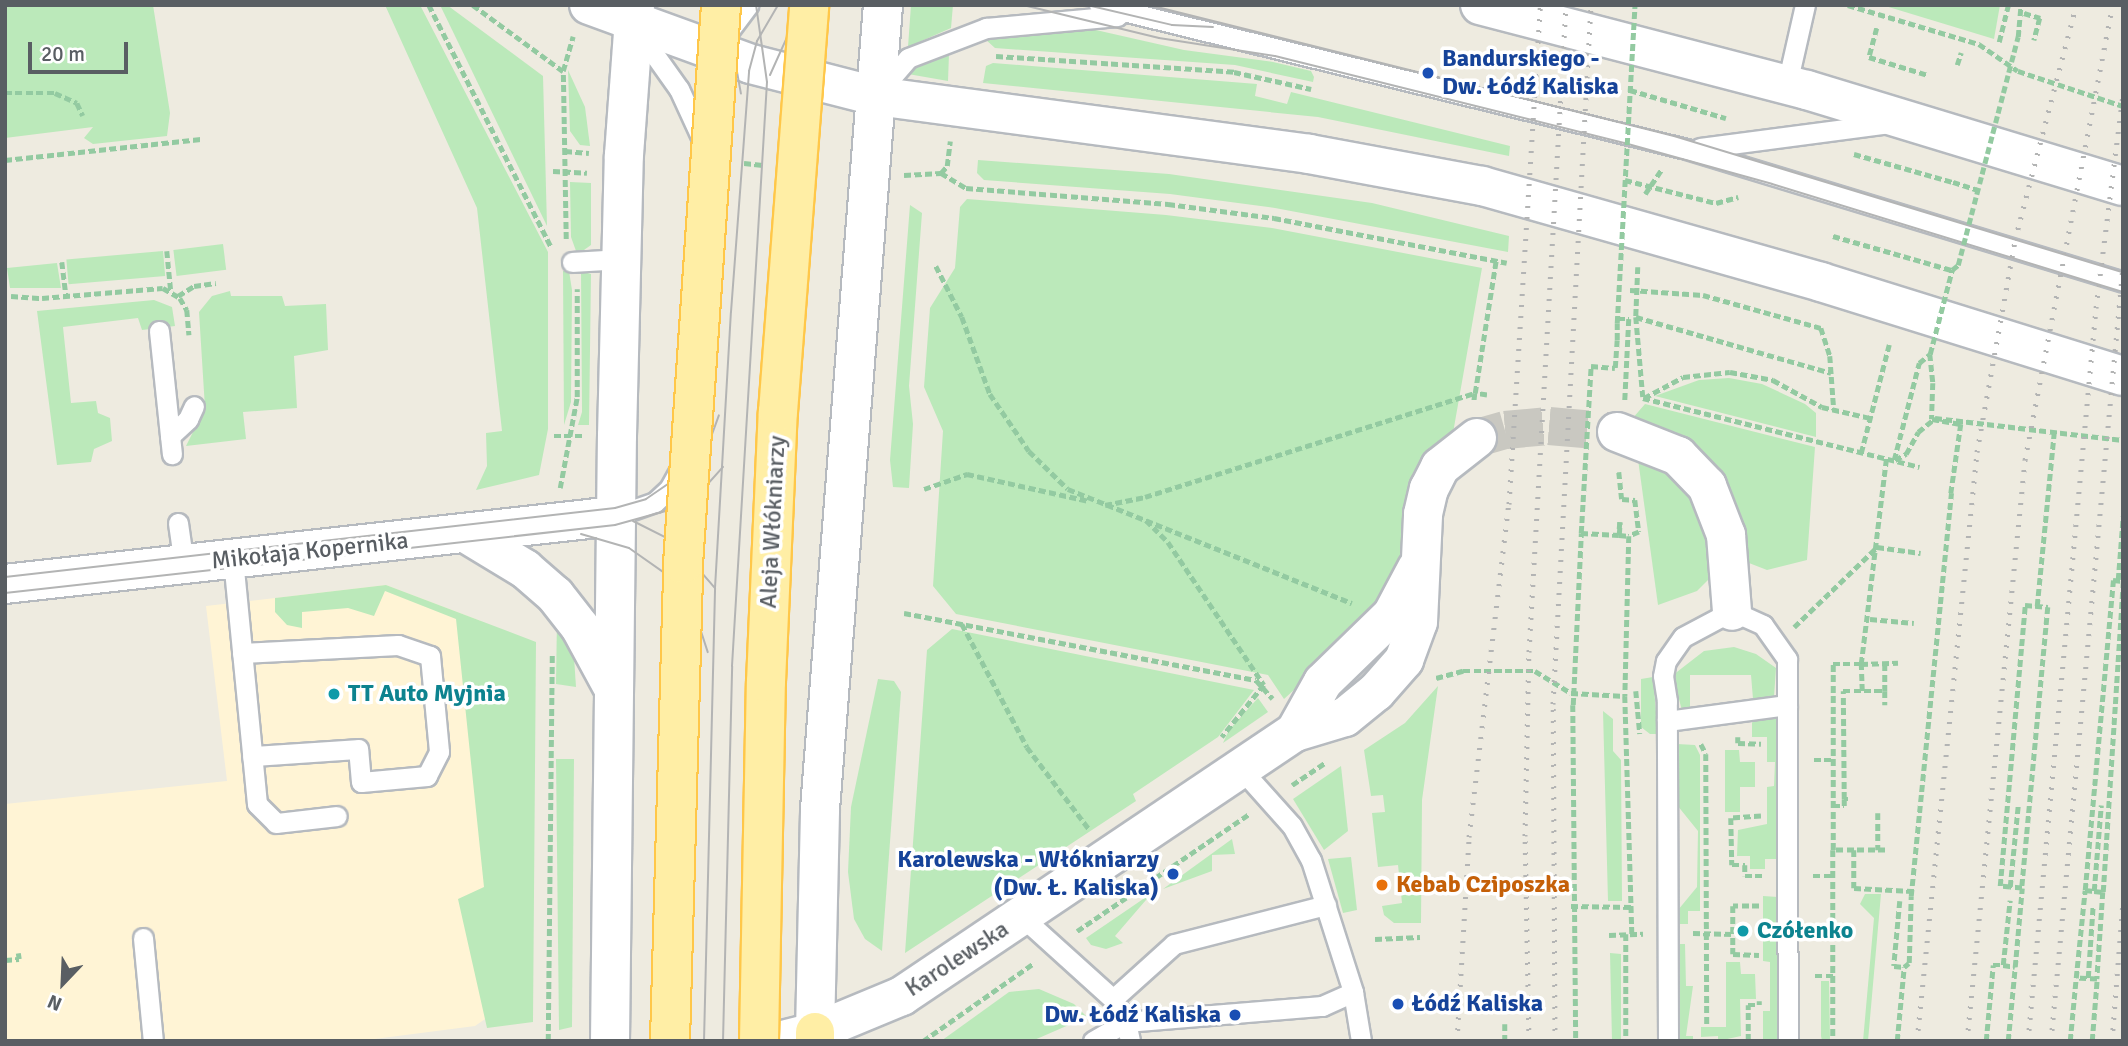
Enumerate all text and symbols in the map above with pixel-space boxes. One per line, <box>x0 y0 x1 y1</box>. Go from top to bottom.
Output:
scale bar <box>32 28 131 72</box>
text: 20 m <box>41 41 85 67</box>
place label: Bandurskiego - Dw. Łódź Kaliska <box>1442 45 1619 101</box>
marker: Bandurskiego - Dw. Łódź Kaliska <box>1420 65 1436 81</box>
street label: Aleja Włókniarzy <box>754 435 792 609</box>
street label: Mikołaja Kopernika <box>210 526 410 576</box>
place label: TT Auto Myjnia <box>348 680 506 708</box>
marker: TT Auto Myjnia <box>326 686 342 702</box>
place label: Karolewska - Włókniarzy (Dw. Ł. Kaliska) <box>897 846 1159 902</box>
marker: Karolewska - Włókniarzy (Dw. Ł. Kaliska) <box>1165 866 1181 882</box>
place label: Kebab Cziposzka <box>1396 871 1570 899</box>
marker: Kebab Cziposzka <box>1374 877 1390 893</box>
street label: Karolewska <box>900 915 1014 1003</box>
place label: Czółenko <box>1757 917 1853 945</box>
marker: Czółenko <box>1735 923 1751 939</box>
north arrow <box>28 948 98 1018</box>
text: N <box>44 989 66 1016</box>
place label: Łódź Kaliska <box>1412 990 1543 1018</box>
marker: Łódź Kaliska <box>1390 996 1406 1012</box>
place label: Dw. Łódź Kaliska <box>1044 1001 1221 1029</box>
marker: Dw. Łódź Kaliska <box>1227 1007 1243 1023</box>

